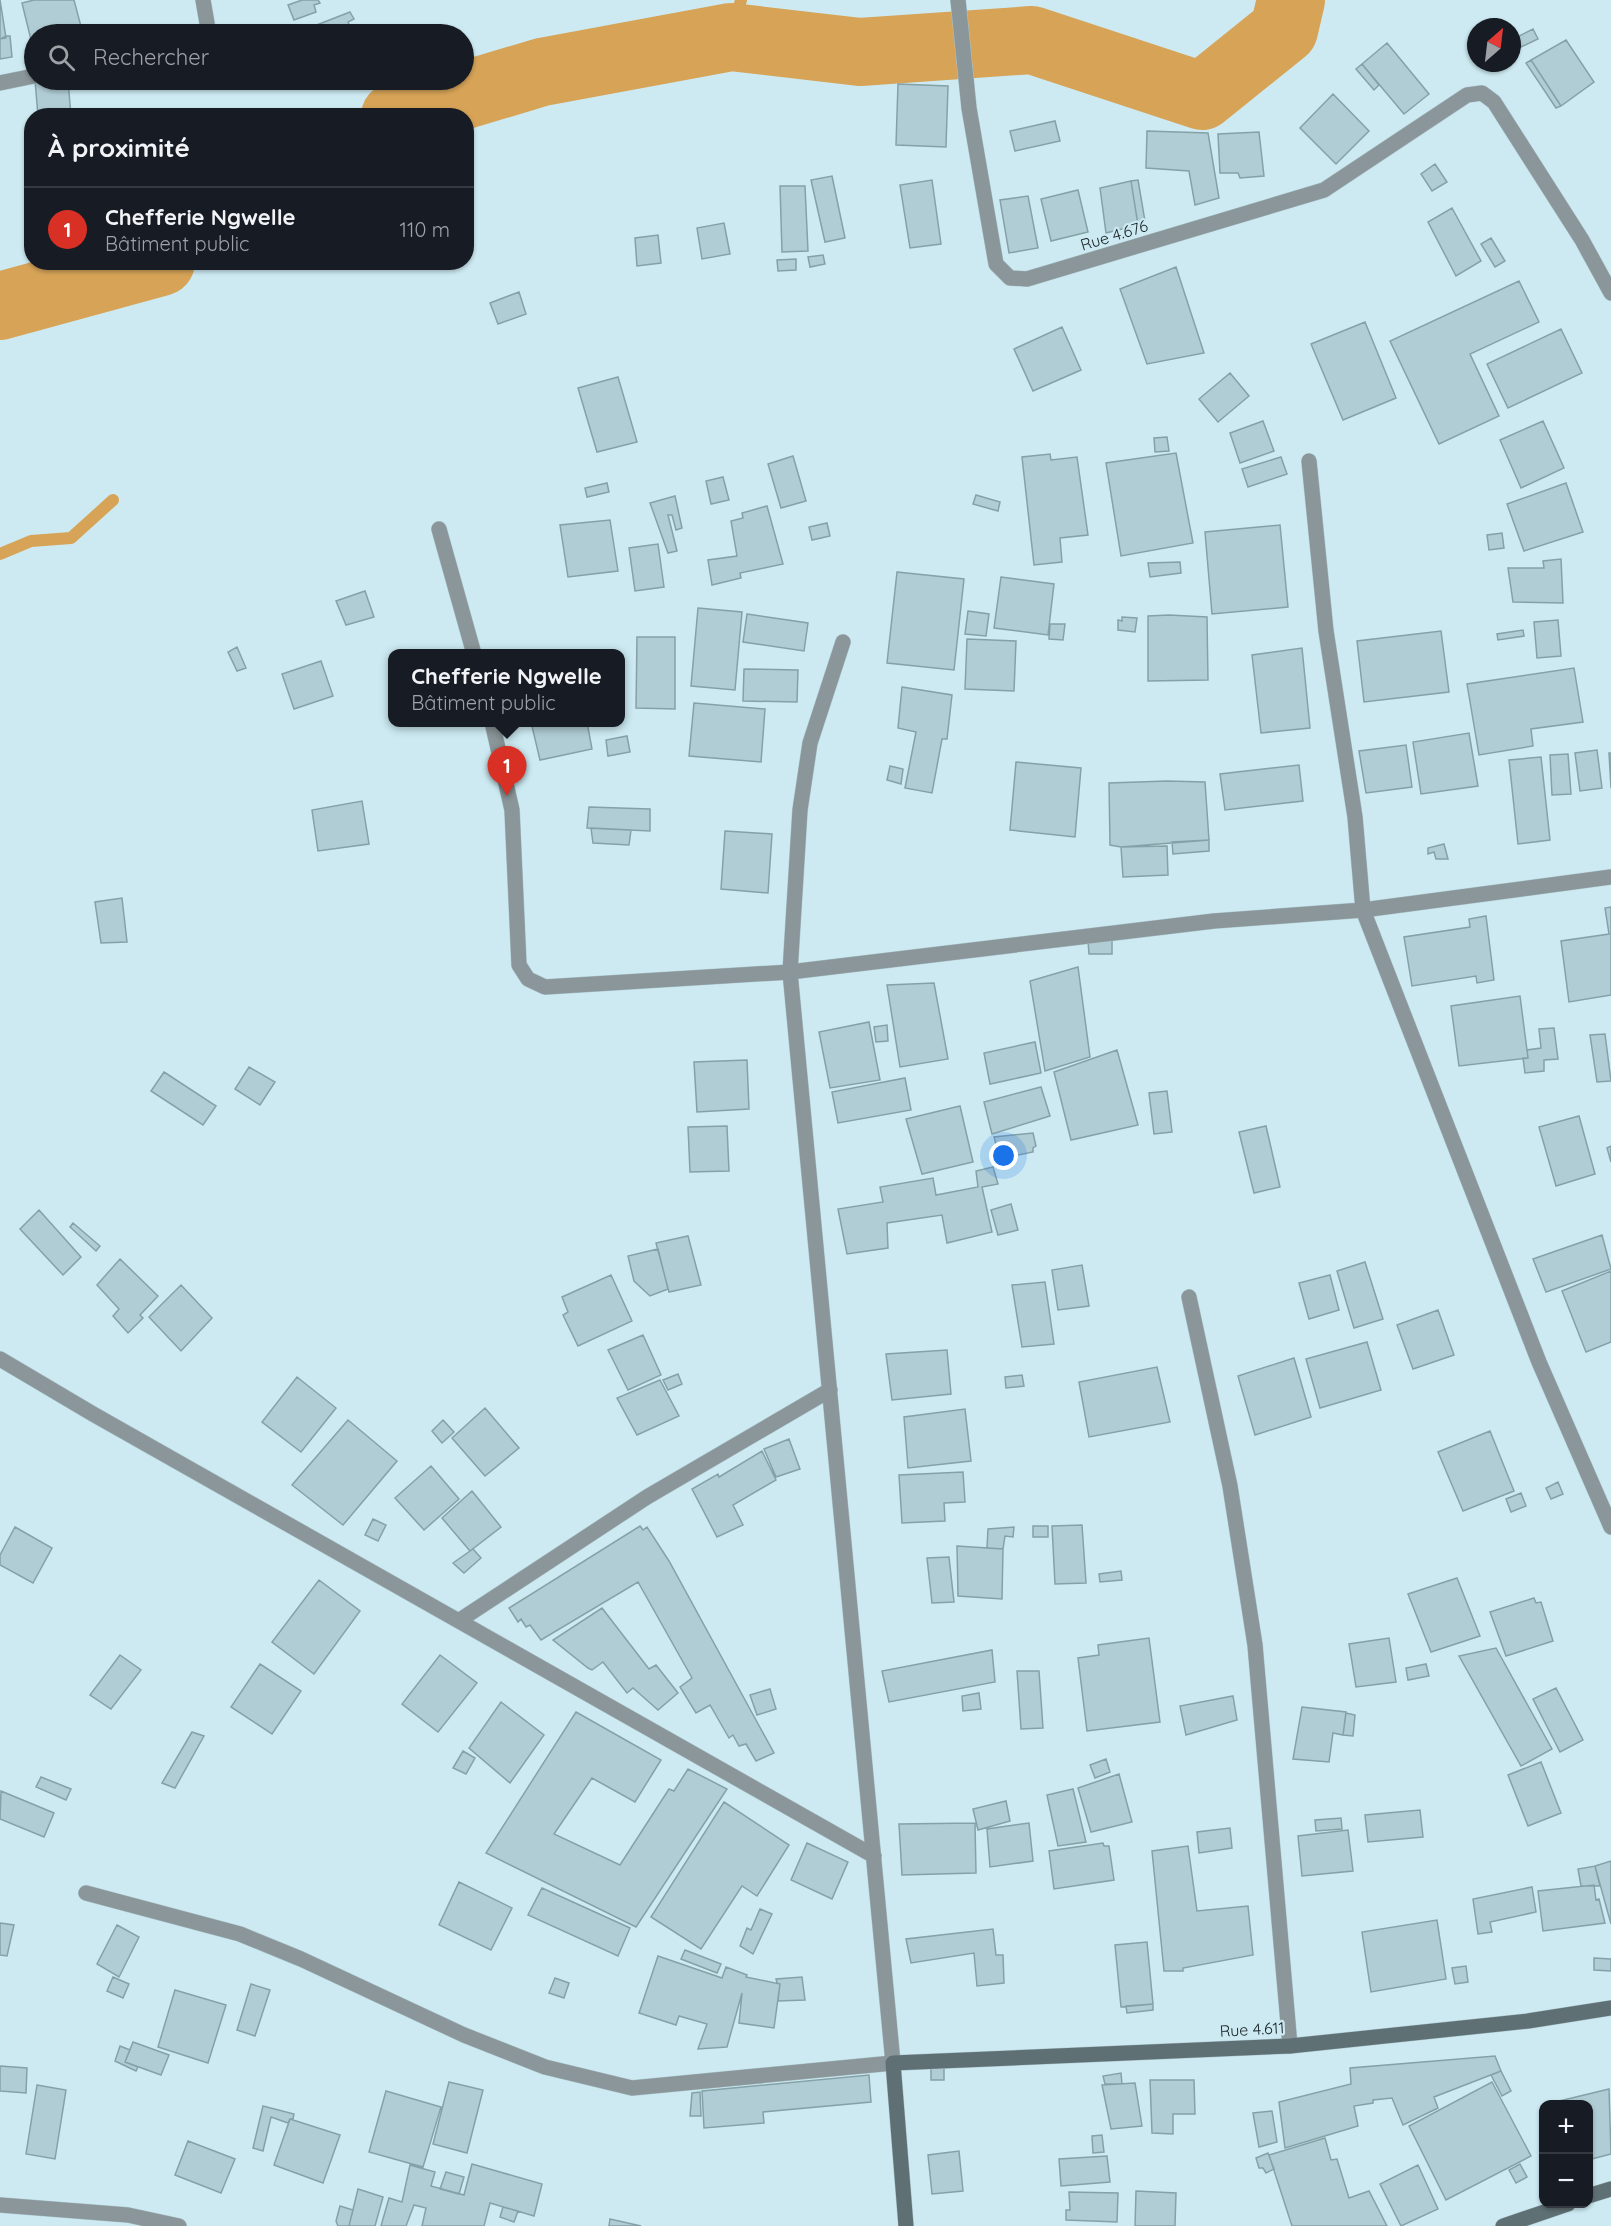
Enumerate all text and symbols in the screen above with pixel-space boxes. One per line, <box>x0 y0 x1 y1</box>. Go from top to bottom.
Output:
north arrow <box>1467 18 1521 72</box>
search box <box>24 24 474 90</box>
icon: search <box>45 41 78 74</box>
text: Rechercher <box>93 43 209 71</box>
text: À proximité <box>48 131 190 164</box>
text: Chefferie Ngwelle <box>105 203 295 231</box>
street label: Rue 4.676 <box>1078 215 1150 255</box>
text: 1 <box>64 217 71 242</box>
text: 110 m <box>400 217 450 242</box>
text: Bâtiment public <box>105 231 249 256</box>
popup <box>388 649 625 727</box>
text: Chefferie Ngwelle <box>411 662 602 690</box>
text: Bâtiment public <box>411 690 556 715</box>
pin: 1 <box>488 746 526 796</box>
your location <box>989 1141 1018 1170</box>
street label: Rue 4.611 <box>1219 2017 1285 2041</box>
map controls <box>1539 2100 1593 2208</box>
button: + <box>1539 2100 1593 2154</box>
button: − <box>1539 2154 1593 2208</box>

